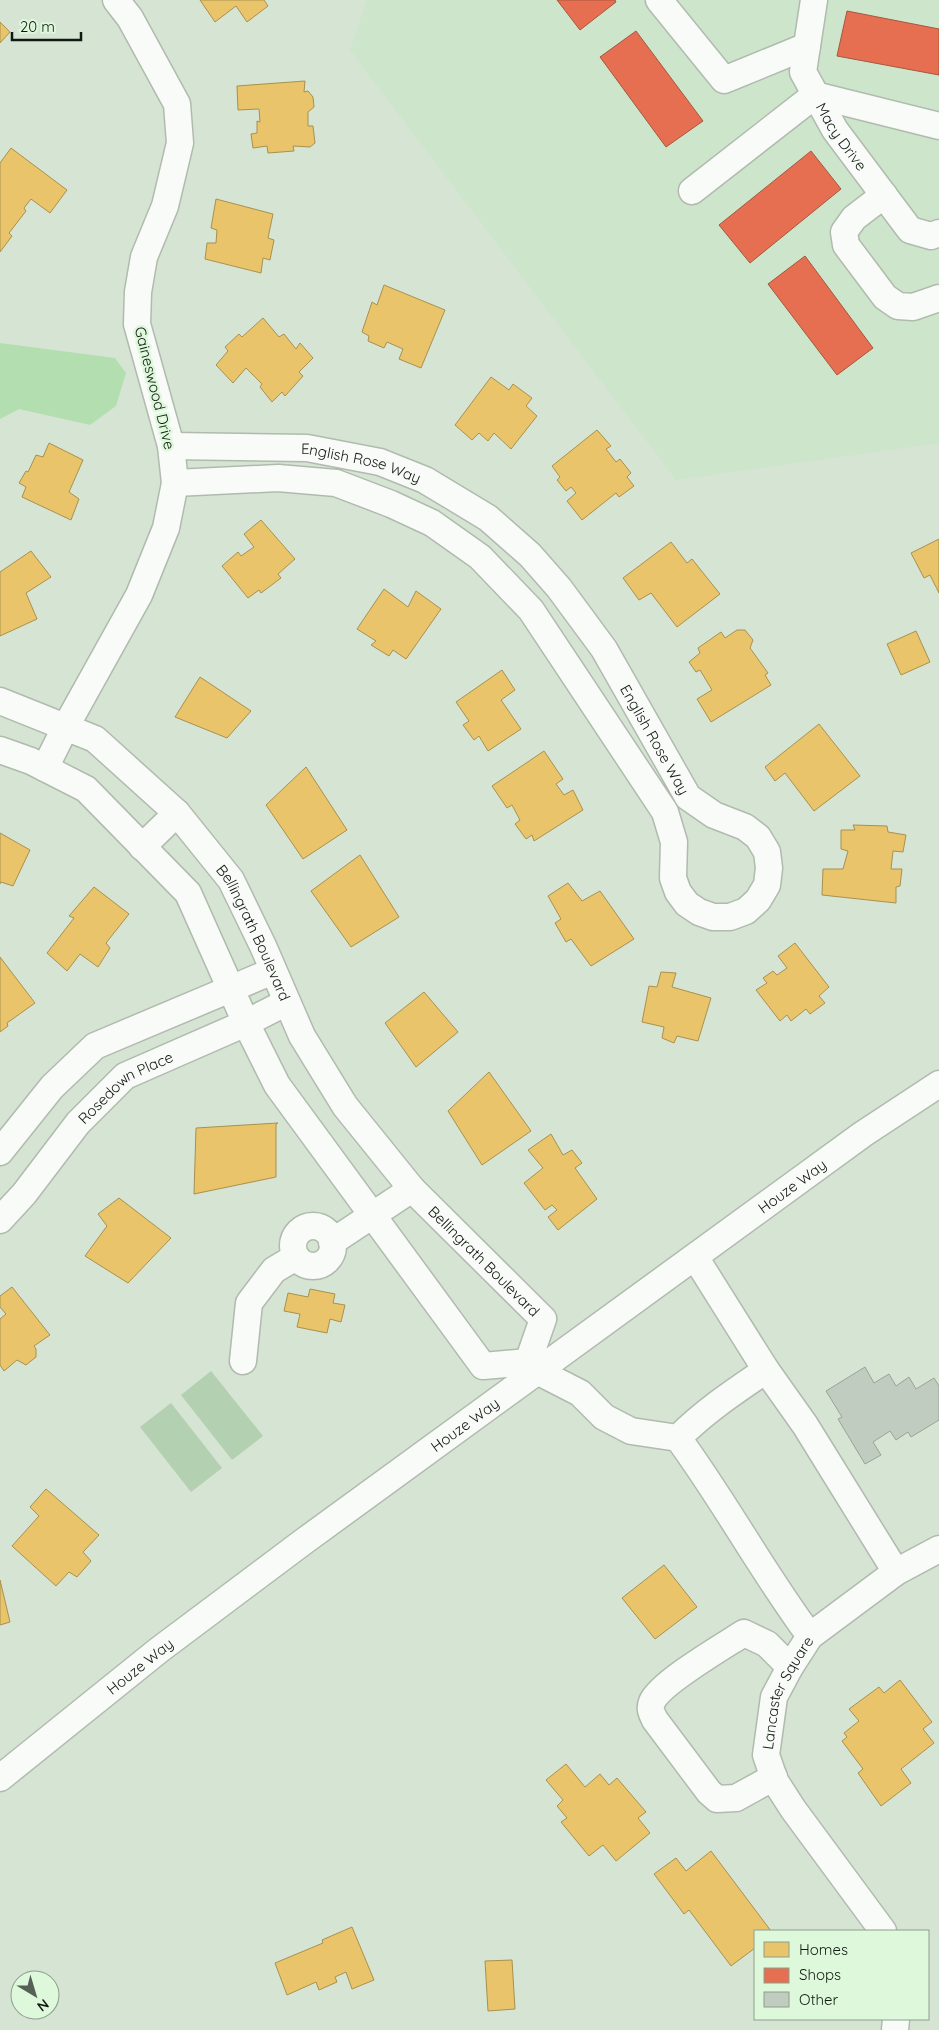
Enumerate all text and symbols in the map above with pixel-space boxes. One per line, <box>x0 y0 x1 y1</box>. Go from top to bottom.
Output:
scale bar <box>12 10 81 42</box>
text: 20 m <box>20 17 55 36</box>
street label: Macy Drive <box>812 99 871 174</box>
street label: Gaineswood Drive <box>131 325 179 451</box>
street label: English Rose Way <box>301 438 424 487</box>
street label: English Rose Way <box>617 681 694 798</box>
street label: Bellingrath Boulevard <box>213 860 295 1004</box>
street label: Rosedown Place <box>73 1047 176 1128</box>
street label: Houze Way <box>754 1155 830 1217</box>
street label: Bellingrath Boulevard <box>425 1201 544 1320</box>
street label: Houze Way <box>427 1393 502 1456</box>
street label: Lancaster Square <box>757 1632 817 1751</box>
street label: Houze Way <box>102 1633 177 1698</box>
legend <box>754 1930 929 2020</box>
text: Homes <box>799 1940 848 1959</box>
text: Shops <box>799 1965 841 1984</box>
north arrow <box>10 1970 60 2020</box>
text: Other <box>799 1990 839 2009</box>
text: N <box>33 1995 53 2016</box>

